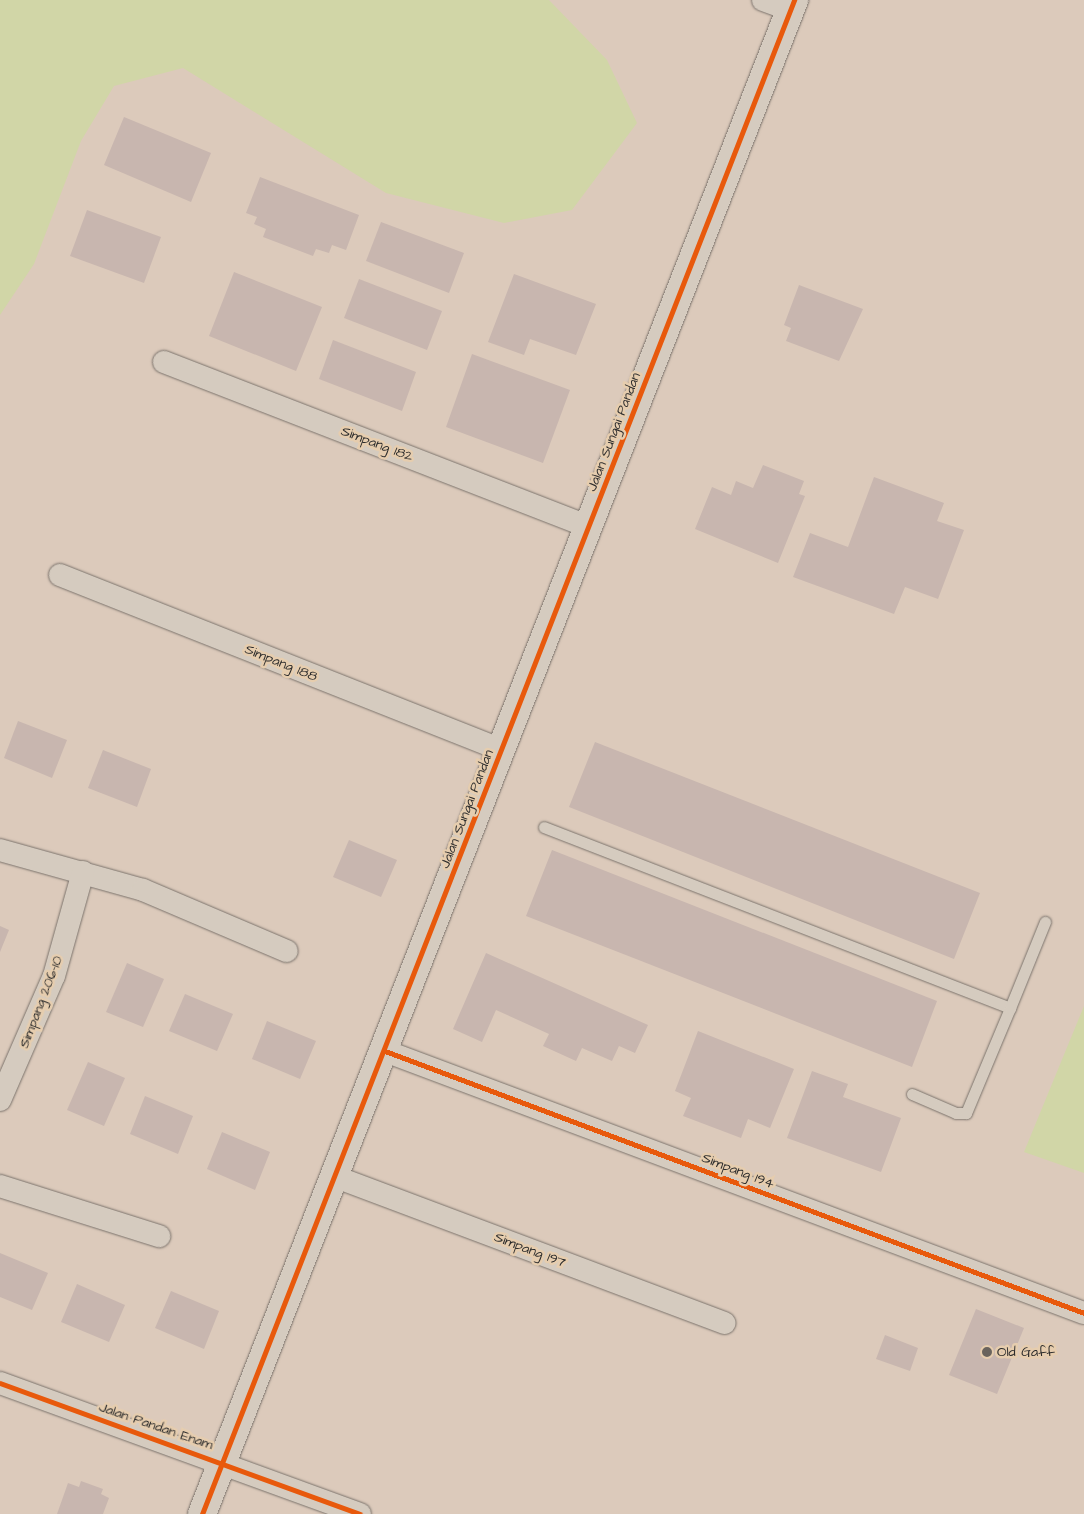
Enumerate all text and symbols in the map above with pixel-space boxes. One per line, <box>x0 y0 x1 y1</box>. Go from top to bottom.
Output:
street label: Jalan Sungai Pandan <box>584 370 644 494</box>
street label: Simpang 182 <box>339 423 415 465</box>
street label: Simpang 188 <box>242 641 320 685</box>
street label: Jalan Sungai Pandan <box>437 747 497 871</box>
street label: Simpang 206-10 <box>16 954 66 1050</box>
street label: Simpang 194 <box>699 1150 777 1192</box>
street label: Simpang 197 <box>492 1229 568 1271</box>
place label: Old Gaff <box>997 1344 1055 1360</box>
marker: Old Gaff <box>981 1346 993 1358</box>
street label: Jalan Pandan Enam <box>97 1399 215 1453</box>

